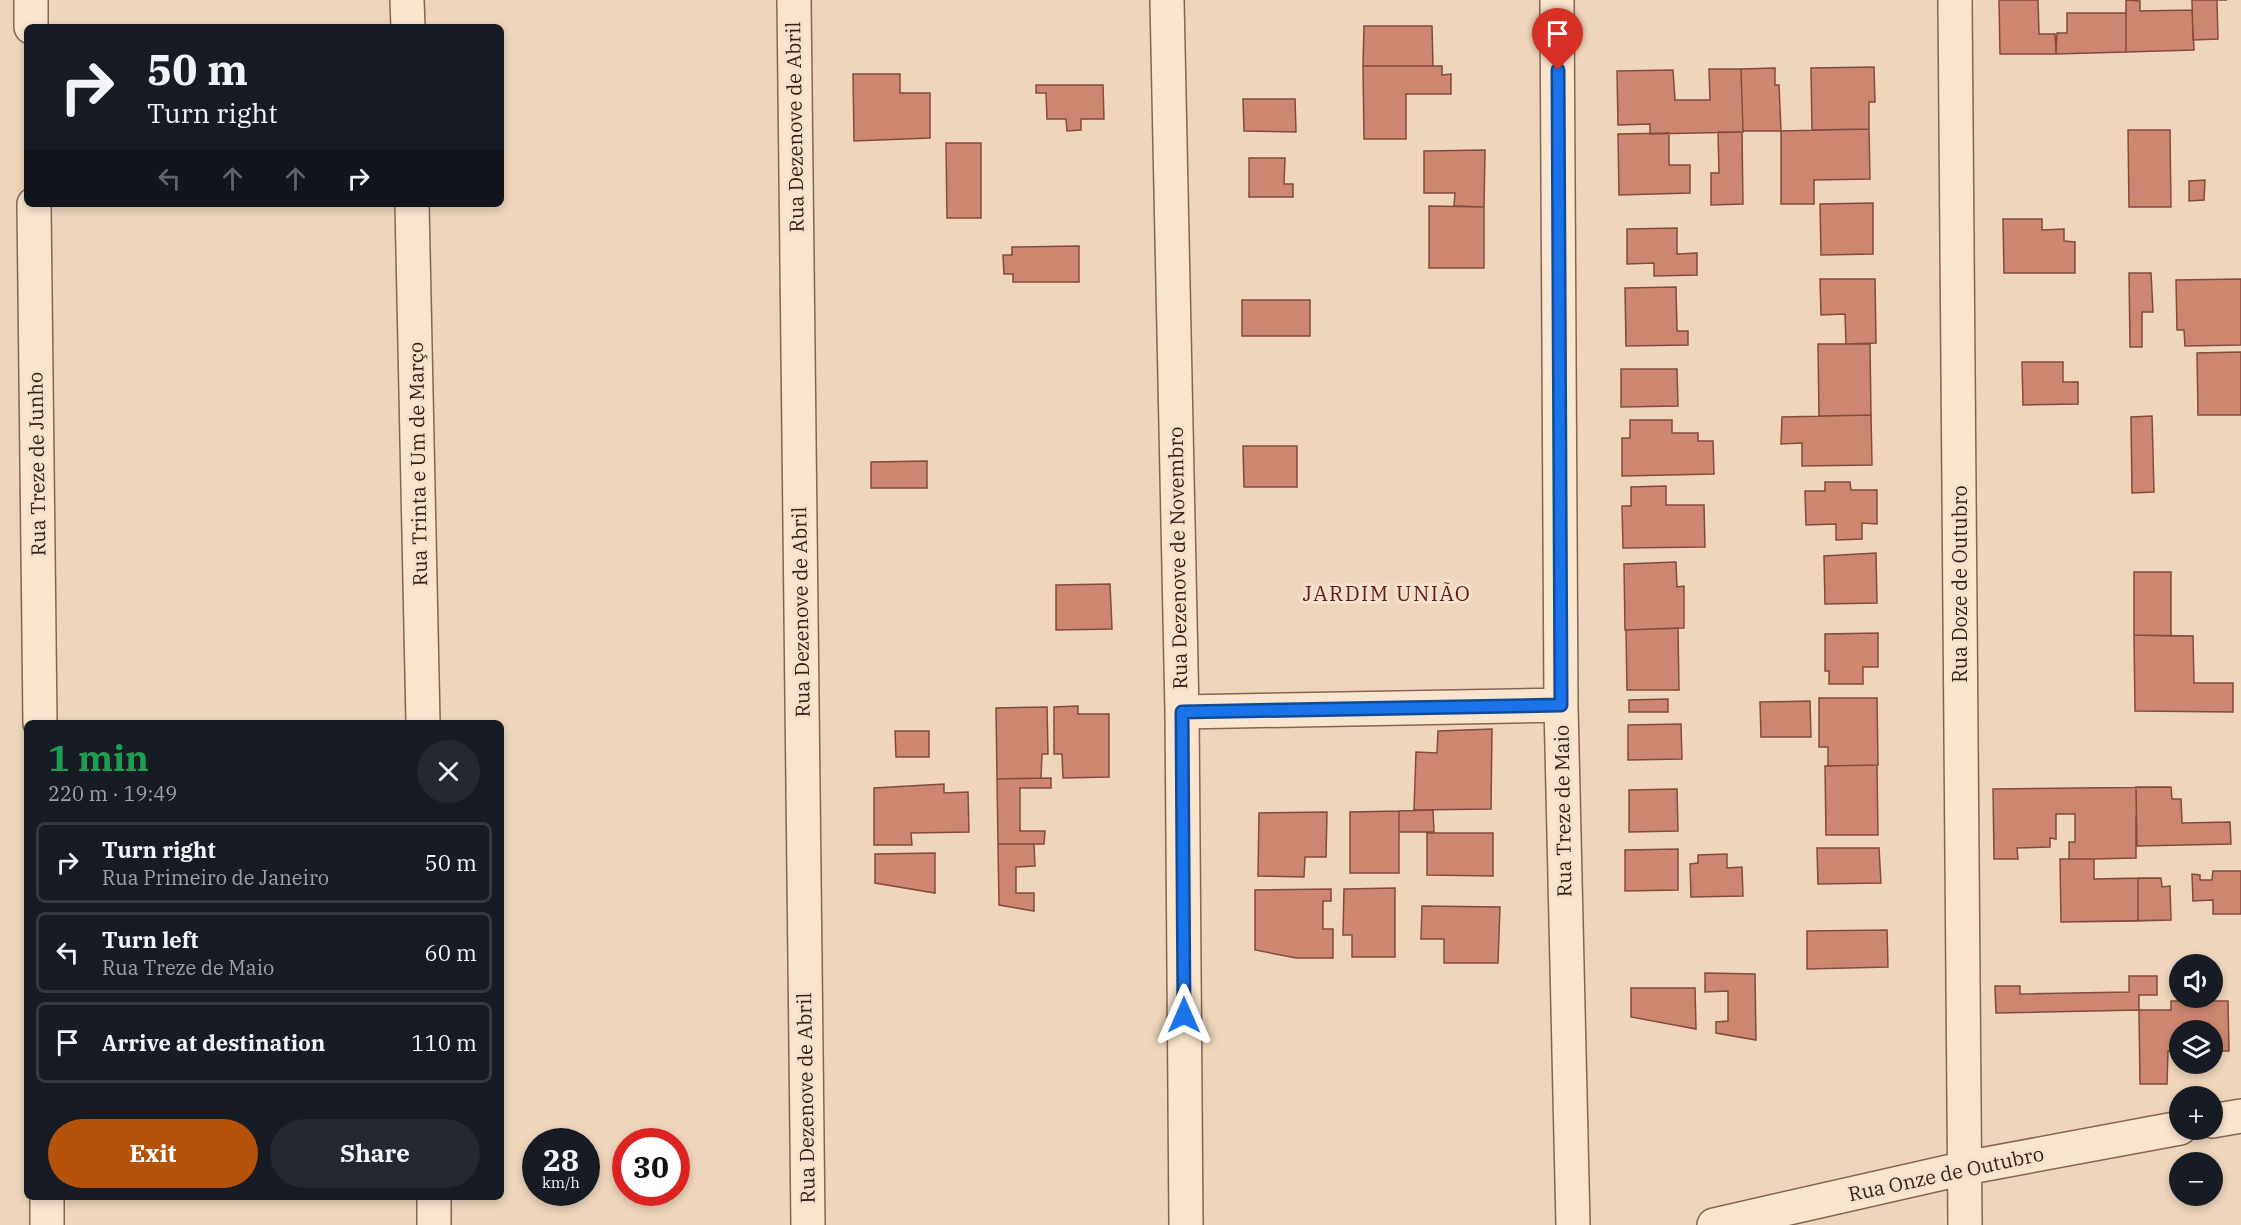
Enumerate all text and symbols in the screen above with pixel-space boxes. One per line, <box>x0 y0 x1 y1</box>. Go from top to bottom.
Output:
pin <box>1532 8 1583 70</box>
icon: arrive <box>1541 17 1574 50</box>
street label: Rua Dezenove de Abril <box>779 21 810 233</box>
text: 50 m <box>147 42 248 97</box>
icon: right <box>48 48 126 126</box>
text: Turn right <box>147 95 278 130</box>
icon: left <box>153 162 186 195</box>
icon: ahead <box>216 162 249 195</box>
icon: ahead <box>279 162 312 195</box>
icon: right <box>342 162 375 195</box>
street label: Rua Trinta e Um de Março <box>402 342 433 586</box>
street label: Rua Treze de Junho <box>21 372 52 556</box>
street label: Rua Dezenove de Novembro <box>1162 426 1193 690</box>
street label: Rua Doze de Outubro <box>1946 485 1973 683</box>
street label: Rua Dezenove de Abril <box>785 506 816 718</box>
district label: JARDIM UNIÃO <box>1303 579 1471 607</box>
street label: Rua Treze de Maio <box>1547 725 1578 897</box>
text: 1 min <box>48 734 149 781</box>
button: close <box>417 740 480 803</box>
text: 220 m · 19:49 <box>48 780 177 807</box>
text: Turn right <box>102 835 216 864</box>
icon: right <box>51 846 84 879</box>
text: 50 m <box>425 848 477 877</box>
text: Rua Primeiro de Janeiro <box>102 864 329 891</box>
text: Turn left <box>102 925 198 954</box>
icon: left <box>51 936 84 969</box>
text: 60 m <box>425 938 477 967</box>
text: Rua Treze de Maio <box>102 954 274 981</box>
map controls <box>2169 954 2223 1206</box>
button: sound <box>2169 954 2223 1008</box>
position arrow <box>1152 983 1216 1047</box>
street label: Rua Dezenove de Abril <box>790 992 821 1204</box>
button: layers <box>2169 1020 2223 1074</box>
icon: arrive <box>51 1026 84 1059</box>
text: Arrive at destination <box>102 1028 325 1057</box>
text: 110 m <box>411 1028 477 1057</box>
button: + <box>2169 1086 2223 1140</box>
button: Exit <box>48 1119 258 1188</box>
button: Share <box>270 1119 480 1188</box>
speed limit sign: 30 <box>612 1128 690 1206</box>
text: 28 <box>543 1140 579 1179</box>
street label: Rua Onze de Outubro <box>1846 1140 2046 1207</box>
button: − <box>2169 1152 2223 1206</box>
text: km/h <box>542 1173 580 1192</box>

